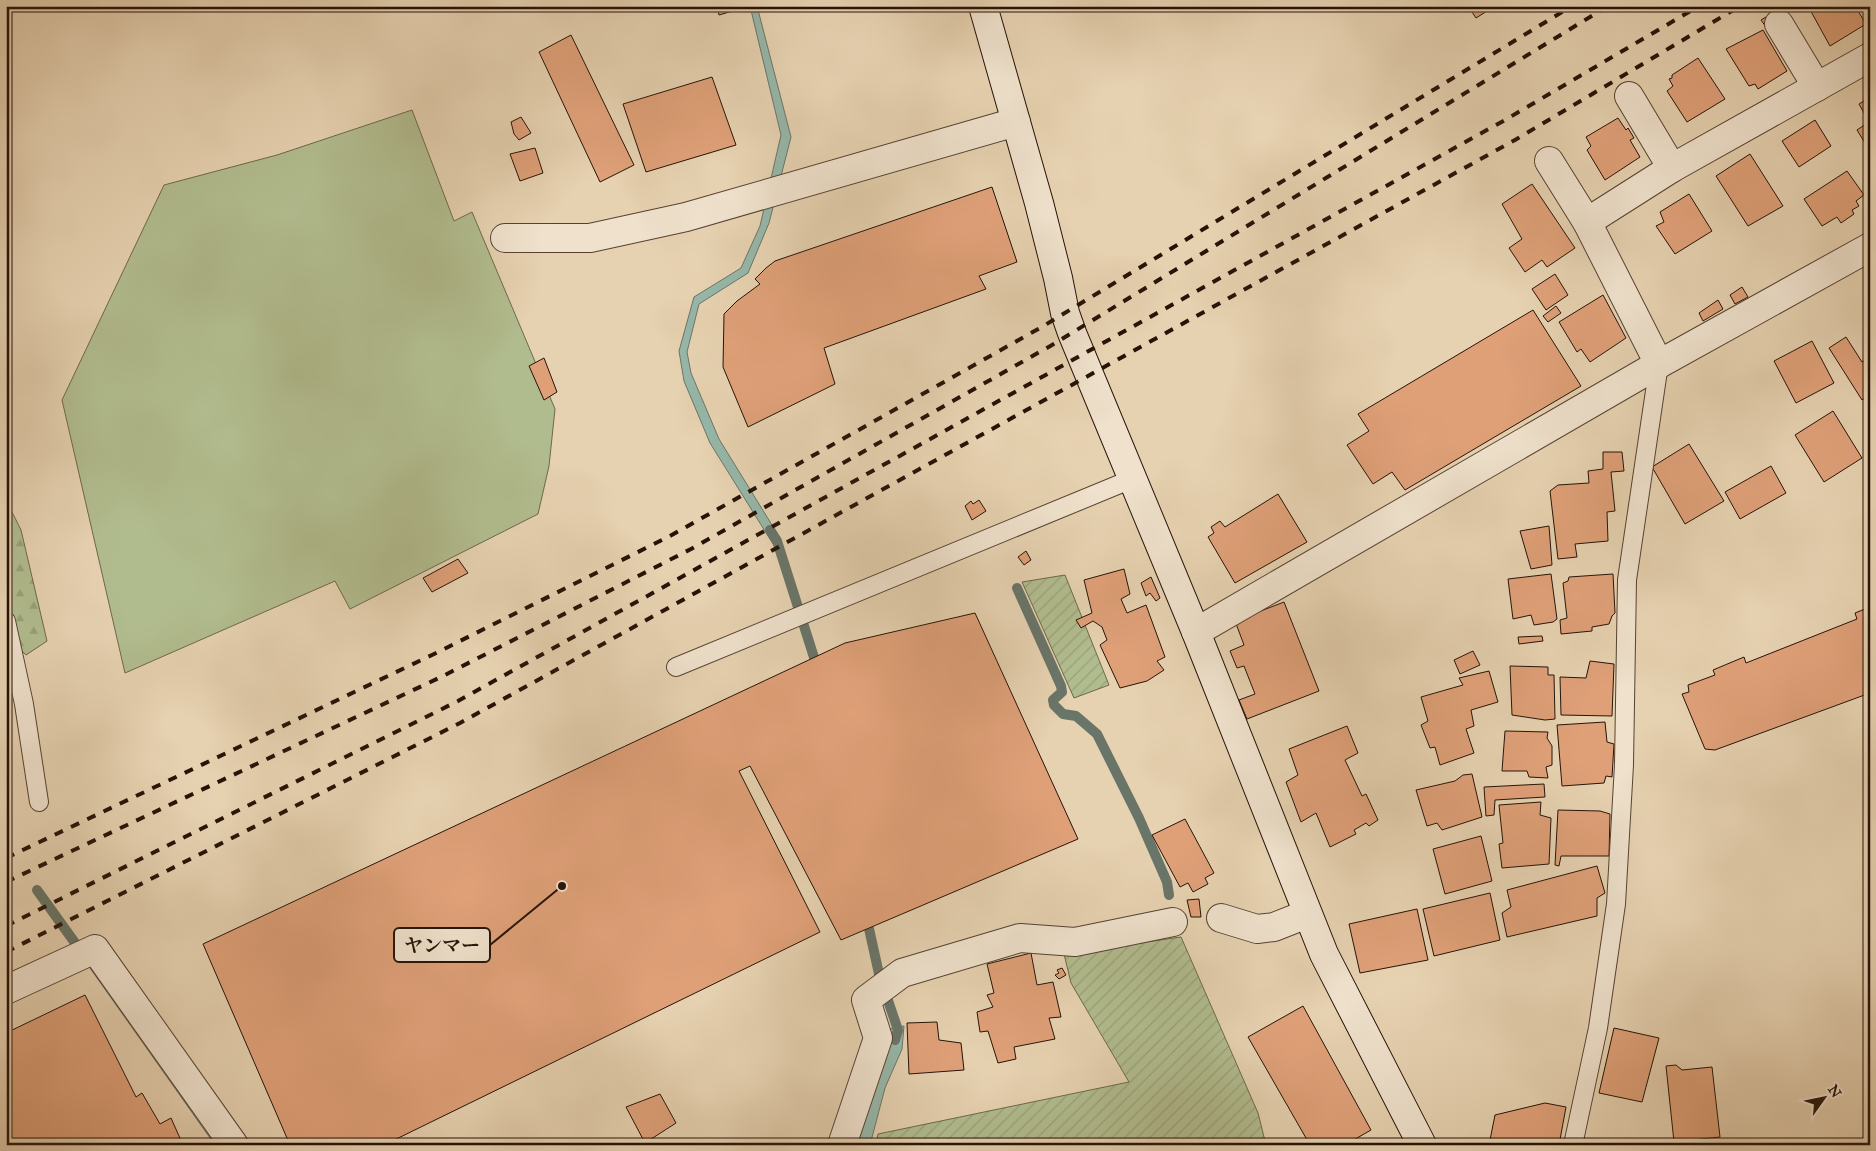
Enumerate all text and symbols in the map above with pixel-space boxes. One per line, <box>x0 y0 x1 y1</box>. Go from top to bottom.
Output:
callout: ヤンマー <box>394 928 490 962</box>
text: ヤンマー <box>404 934 480 957</box>
north arrow <box>1798 1074 1848 1124</box>
text: N <box>1824 1082 1845 1101</box>

